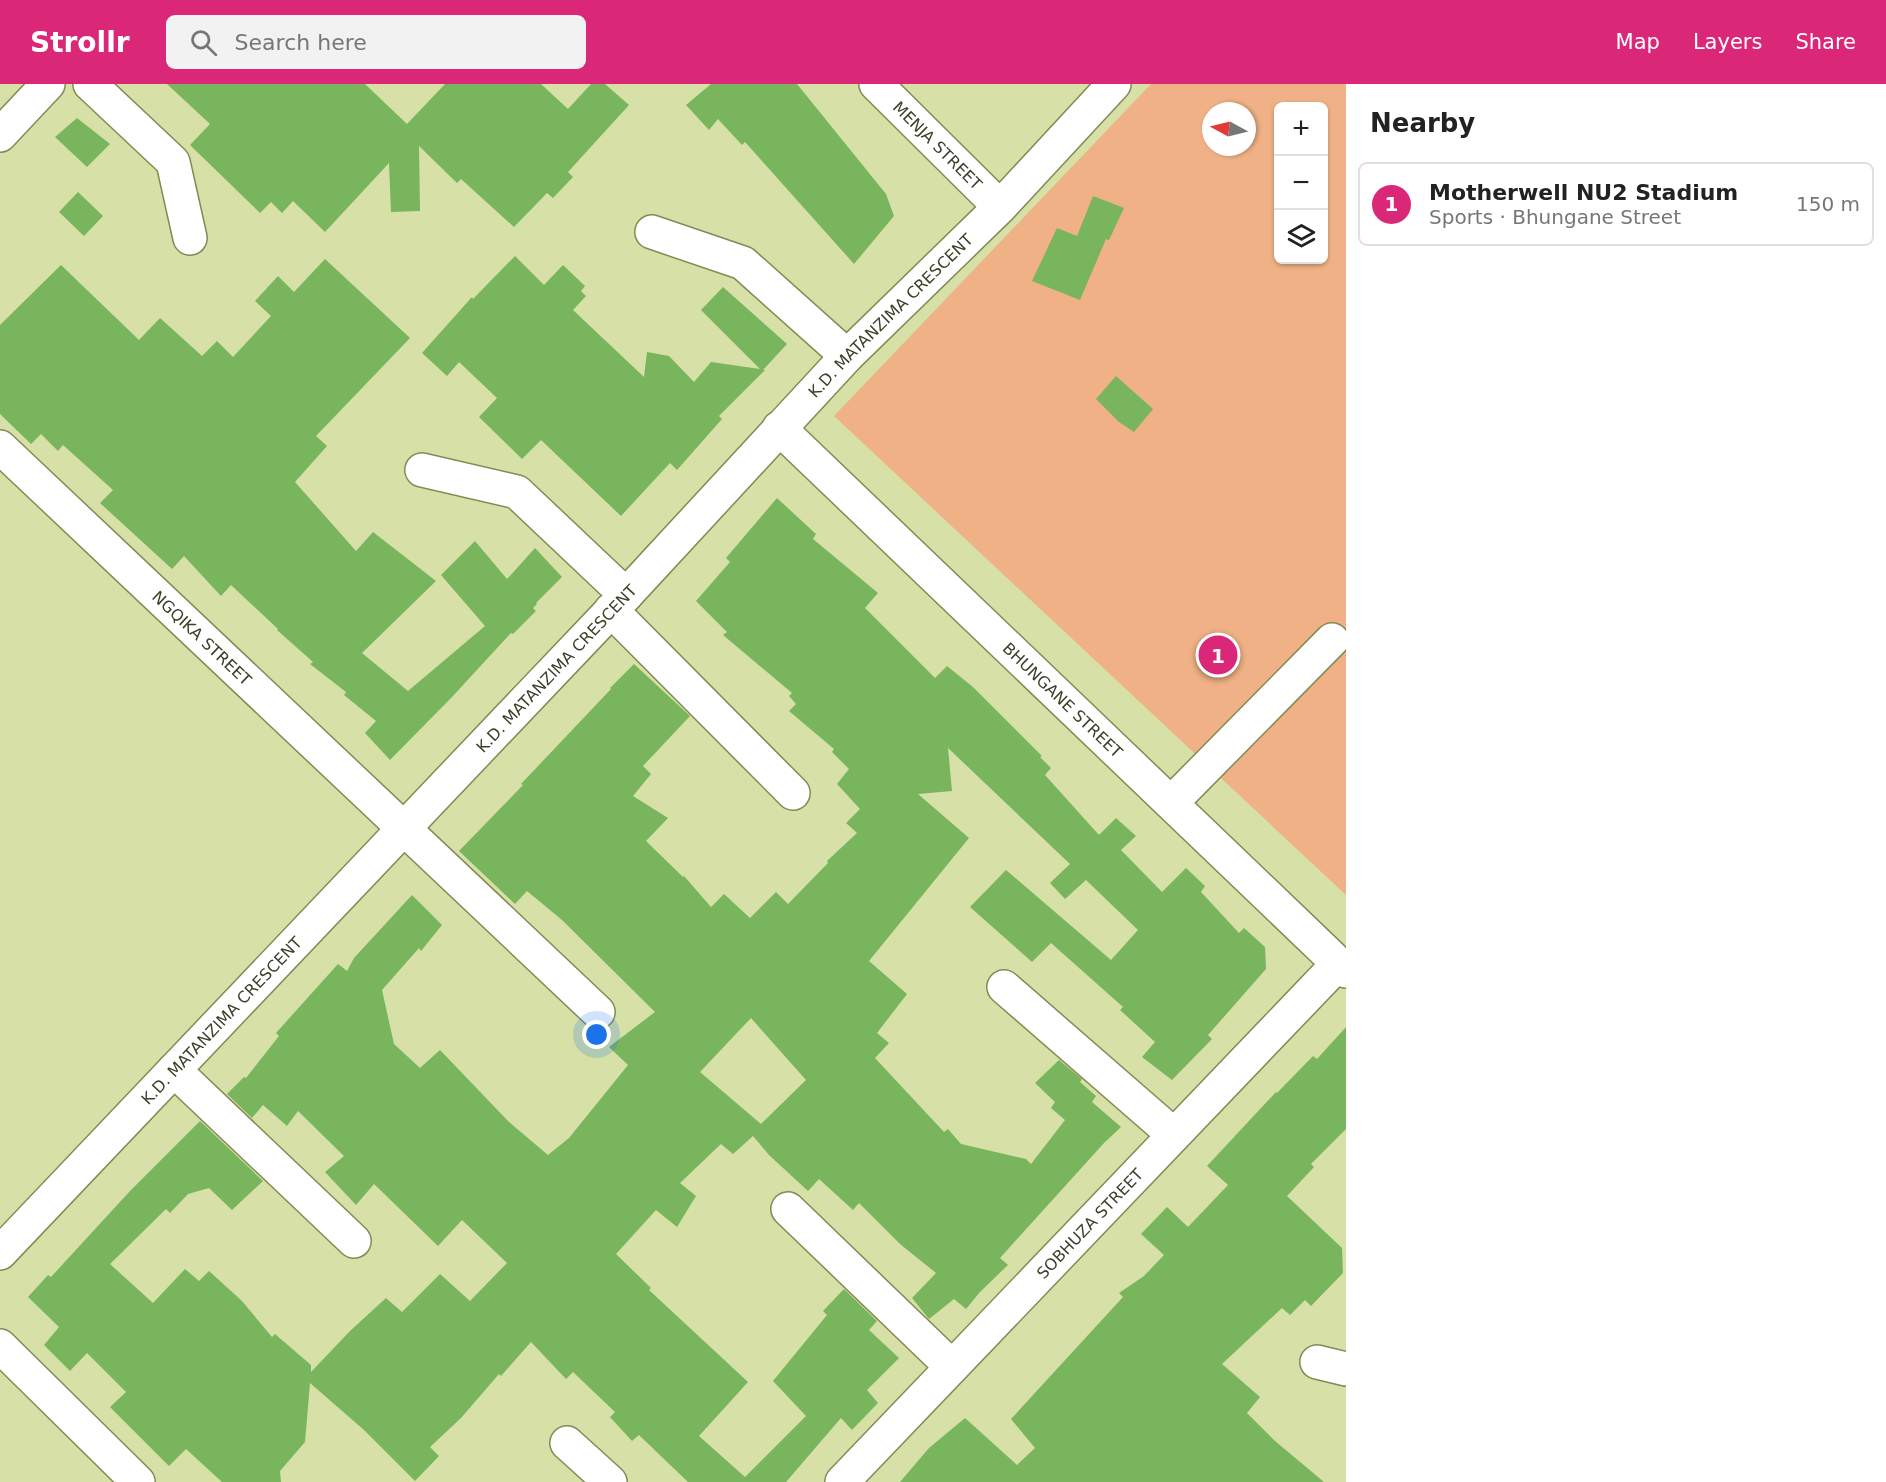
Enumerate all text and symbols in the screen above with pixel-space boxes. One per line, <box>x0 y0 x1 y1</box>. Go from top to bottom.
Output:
search box <box>166 15 586 69</box>
text: Strollr <box>30 26 130 59</box>
icon: search <box>187 26 220 59</box>
text: Search here <box>235 30 367 55</box>
text: Map <box>1616 30 1660 54</box>
text: Layers <box>1693 30 1762 54</box>
text: Share <box>1795 30 1856 54</box>
street label: MENJA STREET <box>889 98 986 194</box>
north arrow <box>1202 102 1256 156</box>
map controls <box>1274 102 1328 264</box>
button: + <box>1274 102 1328 156</box>
text: Nearby <box>1370 108 1475 138</box>
button: − <box>1274 156 1328 210</box>
text: Motherwell NU2 Stadium <box>1429 180 1738 205</box>
text: 1 <box>1385 192 1398 216</box>
text: 150 m <box>1796 192 1860 216</box>
text: Sports · Bhungane Street <box>1429 205 1681 229</box>
button: layers <box>1274 210 1328 264</box>
street label: K.D. MATANZIMA CRESCENT <box>805 230 977 402</box>
street label: K.D. MATANZIMA CRESCENT <box>472 581 641 756</box>
street label: NGQIKA STREET <box>148 587 255 690</box>
pin: 1 <box>1198 632 1238 678</box>
street label: BHUNGANE STREET <box>999 639 1126 762</box>
street label: K.D. MATANZIMA CRESCENT <box>137 933 306 1109</box>
your location <box>582 1020 611 1049</box>
street label: SOBHUZA STREET <box>1033 1165 1147 1283</box>

